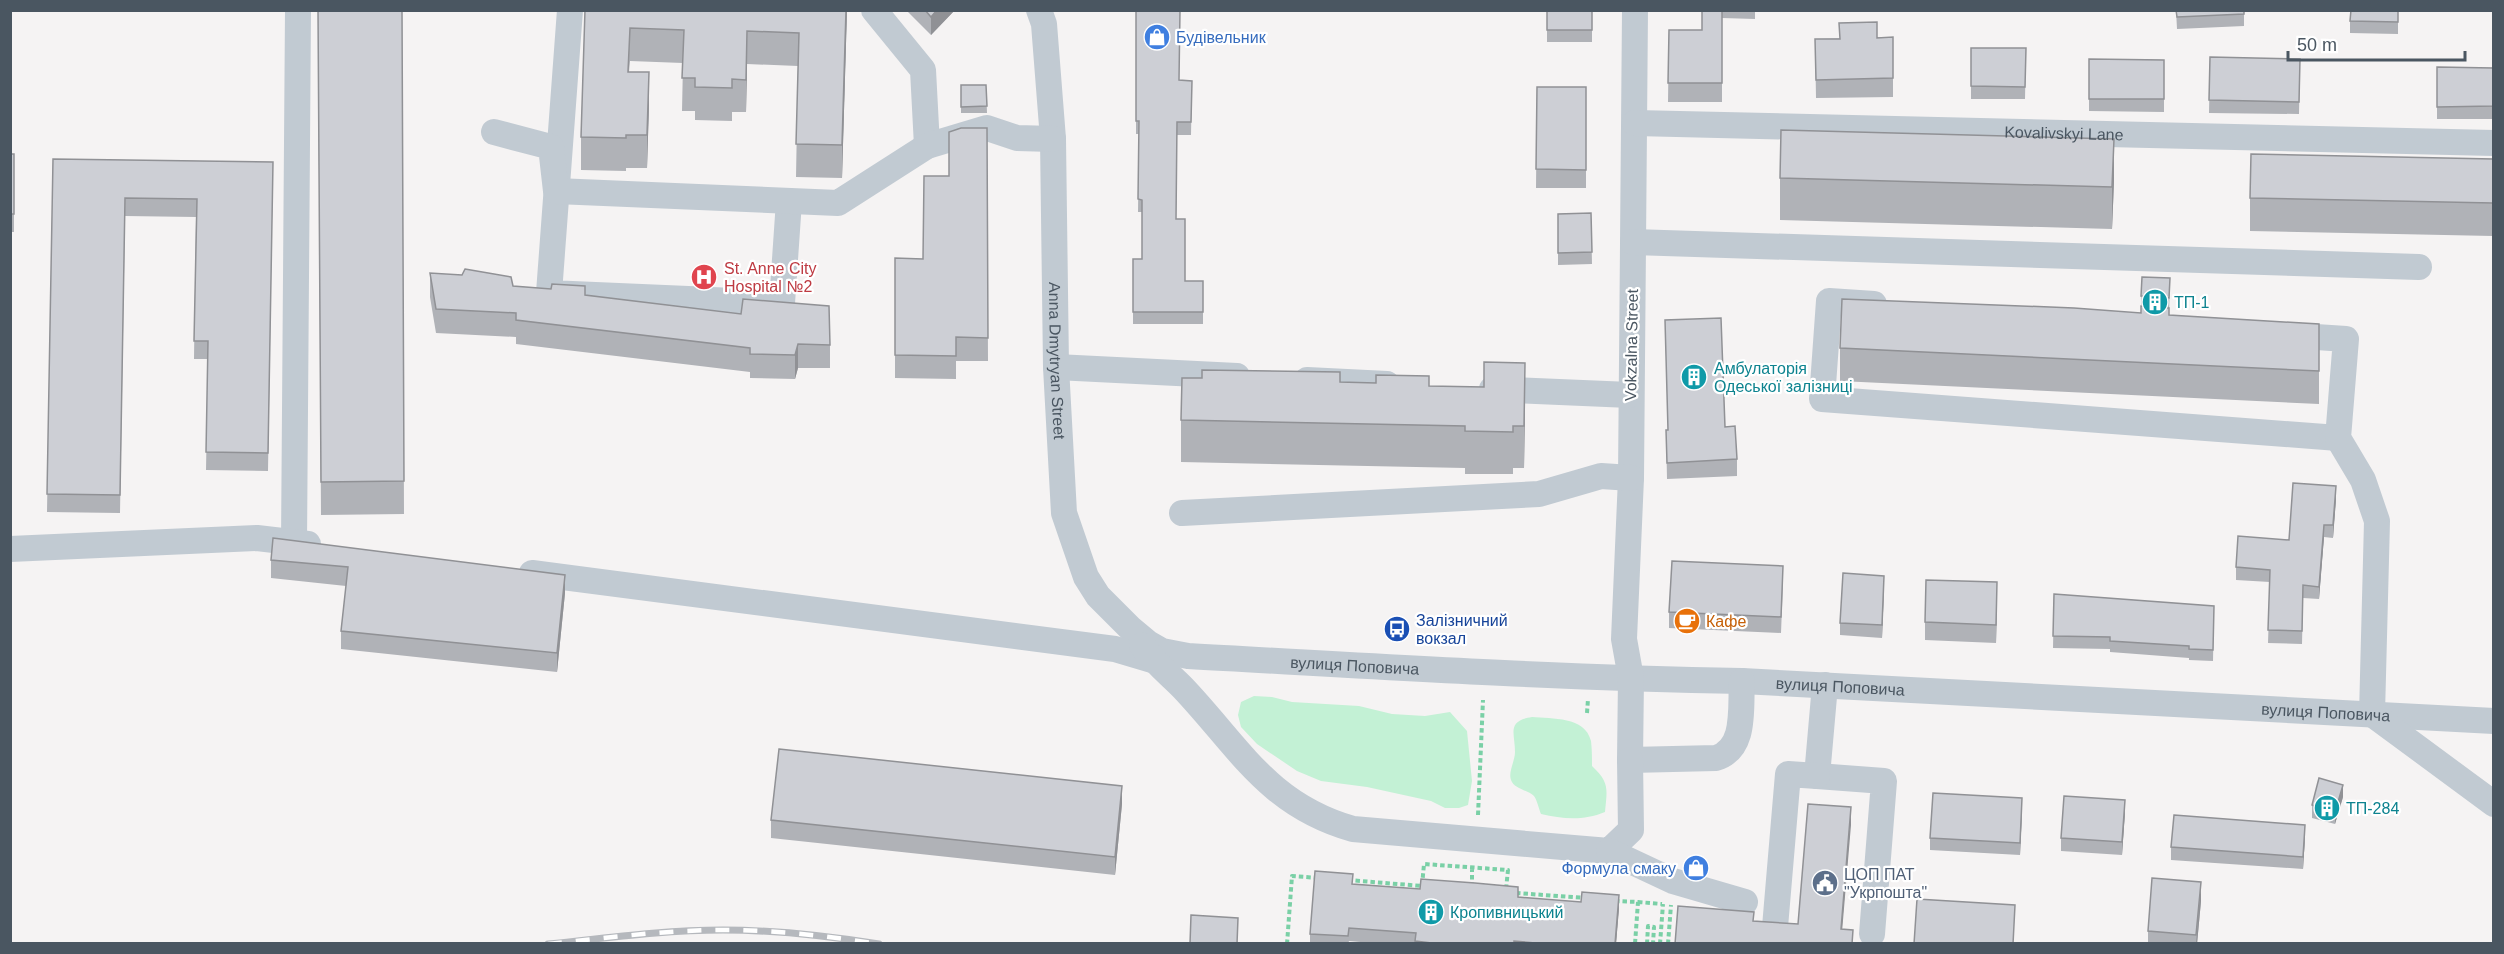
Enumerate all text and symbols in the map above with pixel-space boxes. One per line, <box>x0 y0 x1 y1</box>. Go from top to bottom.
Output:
shop icon: Будівельник <box>1142 22 1172 52</box>
scale bar <box>2288 24 2465 62</box>
place label: Будівельник <box>1176 29 1267 46</box>
text: 50 m <box>2297 35 2337 55</box>
street label: Kovalivskyi Lane <box>2004 124 2124 143</box>
place label: St. Anne City Hospital №2 <box>724 260 817 295</box>
hospital icon: St. Anne City Hospital №2 <box>689 262 719 292</box>
street label: Anna Dmytryan Street <box>1046 282 1068 440</box>
building icon: ТП-1 <box>2140 287 2170 317</box>
street label: Vokzalna Street <box>1622 288 1641 401</box>
place label: ТП-1 <box>2174 294 2210 311</box>
place label: Амбулаторія Одеської залізниці <box>1714 360 1853 395</box>
building icon: Амбулаторія Одеської залізниці <box>1679 362 1709 392</box>
cafe icon: Кафе <box>1672 606 1702 636</box>
place label: Залізничний вокзал <box>1416 612 1508 647</box>
place label: Кафе <box>1706 613 1746 630</box>
bus stop icon: Залізничний вокзал <box>1382 614 1412 644</box>
street label: вулиця Поповича <box>1290 654 1420 678</box>
street label: вулиця Поповича <box>1775 675 1905 699</box>
street label: вулиця Поповича <box>2261 701 2391 724</box>
building icon: ТП-284 <box>2312 793 2342 823</box>
place label: ТП-284 <box>2346 800 2399 817</box>
shop icon: Формула смаку <box>1681 853 1711 883</box>
place label: Формула смаку <box>1561 860 1676 877</box>
place label: ЦОП ПАТ "Укрпошта" <box>1844 866 1927 901</box>
public building icon: ЦОП ПАТ "Укрпошта" <box>1810 868 1840 898</box>
building icon: Кропивницький <box>1416 897 1446 927</box>
place label: Кропивницький <box>1450 904 1563 921</box>

